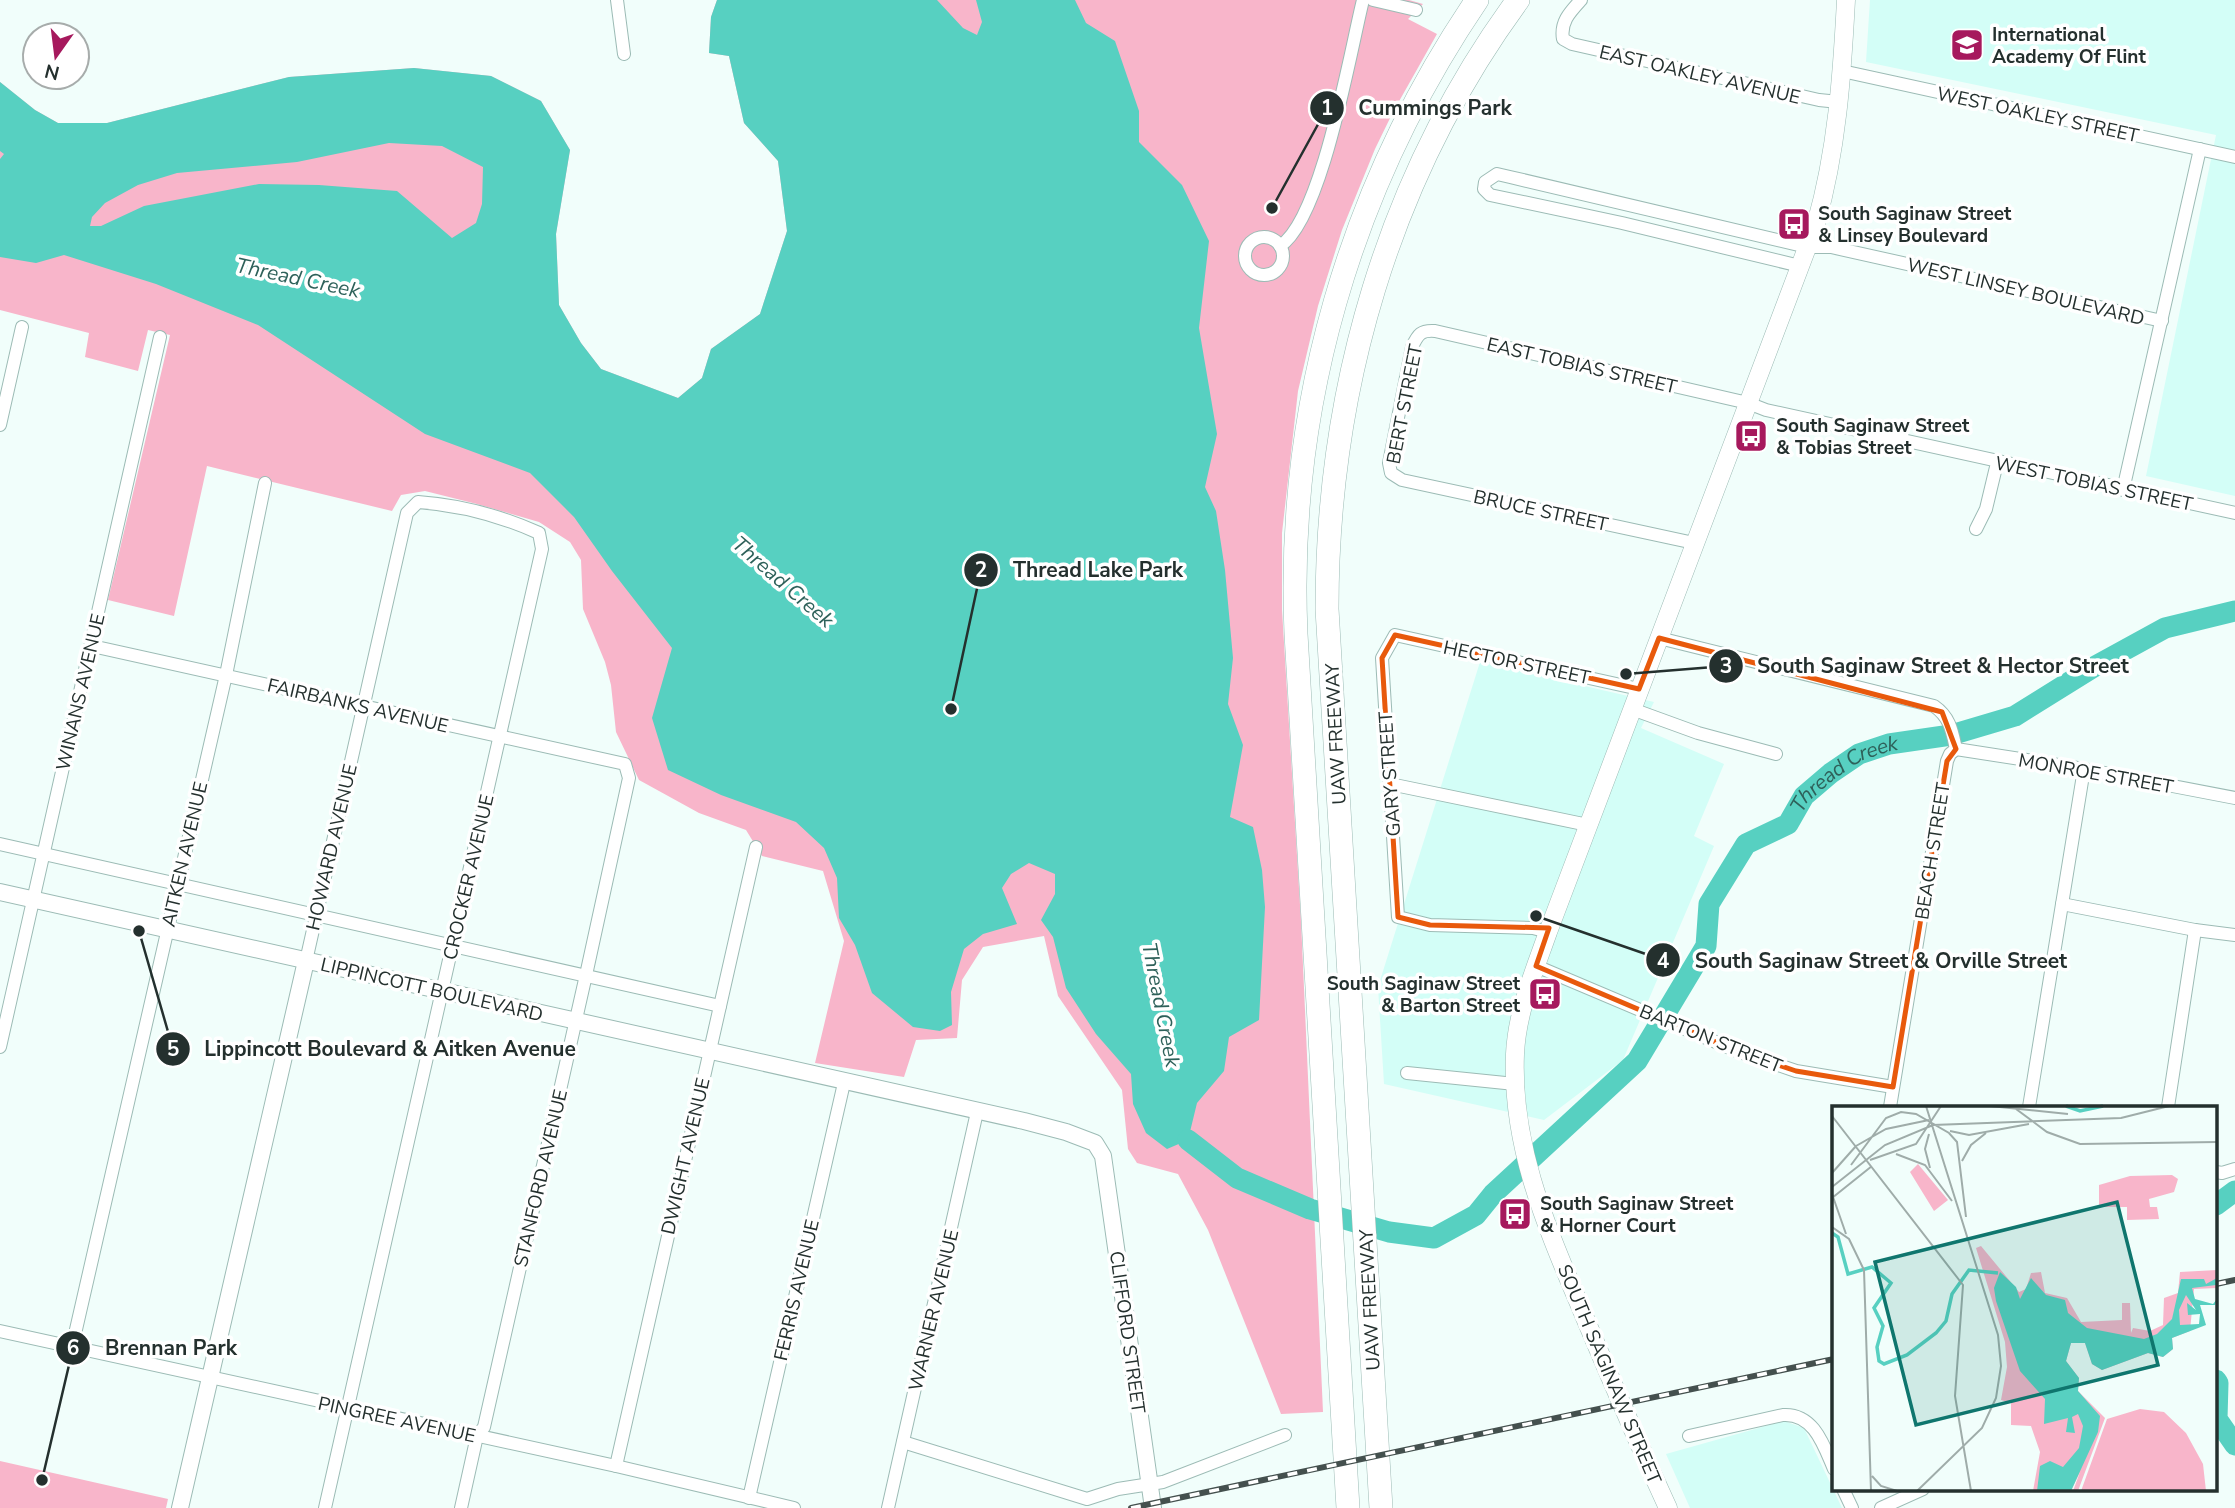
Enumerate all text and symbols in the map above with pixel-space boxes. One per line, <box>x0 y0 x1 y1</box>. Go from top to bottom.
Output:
north arrow <box>21 21 91 91</box>
place label: International Academy Of Flint <box>1992 22 2146 70</box>
school or university icon: International Academy Of Flint <box>1948 26 1986 64</box>
street label: EAST OAKLEY AVENUE <box>1597 39 1803 111</box>
text: N <box>42 57 62 86</box>
street label: WEST OAKLEY STREET <box>1934 81 2142 149</box>
callout: Cummings Park <box>1309 87 1526 129</box>
text: 1 <box>1321 94 1333 122</box>
text: Cummings Park <box>1358 94 1512 122</box>
place label: South Saginaw Street & Linsey Boulevard <box>1818 201 2012 249</box>
bus stop icon: South Saginaw Street & Linsey Boulevard <box>1775 205 1813 243</box>
water label: Thread Creek <box>233 251 363 305</box>
street label: WEST LINSEY BOULEVARD <box>1905 252 2147 332</box>
street label: EAST TOBIAS STREET <box>1484 331 1680 401</box>
street label: BERT STREET <box>1381 342 1429 466</box>
place label: South Saginaw Street & Tobias Street <box>1776 413 1970 461</box>
bus stop icon: South Saginaw Street & Tobias Street <box>1732 417 1770 455</box>
street label: WEST TOBIAS STREET <box>1992 450 2196 518</box>
street label: BRUCE STREET <box>1471 484 1611 538</box>
water label: Thread Creek <box>726 530 840 634</box>
callout: Thread Lake Park <box>964 549 1197 591</box>
text: 2 <box>975 556 987 584</box>
text: Thread Lake Park <box>1013 556 1184 584</box>
street label: WINANS AVENUE <box>50 611 112 773</box>
street label: HECTOR STREET <box>1441 635 1593 691</box>
callout: South Saginaw Street & Hector Street <box>1708 645 2143 687</box>
text: 3 <box>1720 652 1732 680</box>
text: South Saginaw Street & Hector Street <box>1757 652 2130 680</box>
street label: UAW FREEWAY <box>1319 662 1353 805</box>
street label: FAIRBANKS AVENUE <box>265 672 451 739</box>
street label: GARY STREET <box>1373 710 1407 837</box>
water label: Thread Creek <box>1784 729 1900 817</box>
street label: MONROE STREET <box>2016 748 2176 801</box>
street label: HOWARD AVENUE <box>300 761 364 933</box>
street label: AITKEN AVENUE <box>156 779 214 929</box>
street label: BEACH STREET <box>1909 780 1957 921</box>
street label: CROCKER AVENUE <box>437 792 501 963</box>
callout: South Saginaw Street & Orville Street <box>1646 939 2081 981</box>
water label: Thread Creek <box>1135 940 1187 1070</box>
text: 4 <box>1657 947 1670 975</box>
text: South Saginaw Street & Orville Street <box>1695 947 2068 975</box>
street label: LIPPINCOTT BOULEVARD <box>318 952 546 1028</box>
place label: South Saginaw Street & Barton Street <box>1327 971 1521 1019</box>
bus stop icon: South Saginaw Street & Barton Street <box>1526 975 1564 1013</box>
street label: BARTON STREET <box>1635 998 1786 1080</box>
callout: Lippincott Boulevard & Aitken Avenue <box>156 1028 590 1070</box>
text: 5 <box>167 1035 179 1063</box>
text: Lippincott Boulevard & Aitken Avenue <box>204 1035 576 1063</box>
street label: DWIGHT AVENUE <box>655 1075 717 1237</box>
street label: STANFORD AVENUE <box>508 1087 574 1270</box>
inset map <box>1832 1106 2218 1490</box>
place label: South Saginaw Street & Horner Court <box>1540 1191 1734 1239</box>
bus stop icon: South Saginaw Street & Horner Court <box>1496 1195 1534 1233</box>
street label: FERRIS AVENUE <box>768 1217 826 1363</box>
street label: WARNER AVENUE <box>903 1227 965 1394</box>
street label: UAW FREEWAY <box>1353 1228 1387 1371</box>
street label: CLIFFORD STREET <box>1103 1249 1151 1416</box>
street label: SOUTH SAGINAW STREET <box>1551 1261 1667 1489</box>
callout: Brennan Park <box>56 1327 251 1369</box>
text: 6 <box>67 1334 79 1362</box>
text: Brennan Park <box>105 1334 238 1362</box>
street label: PINGREE AVENUE <box>316 1391 478 1449</box>

